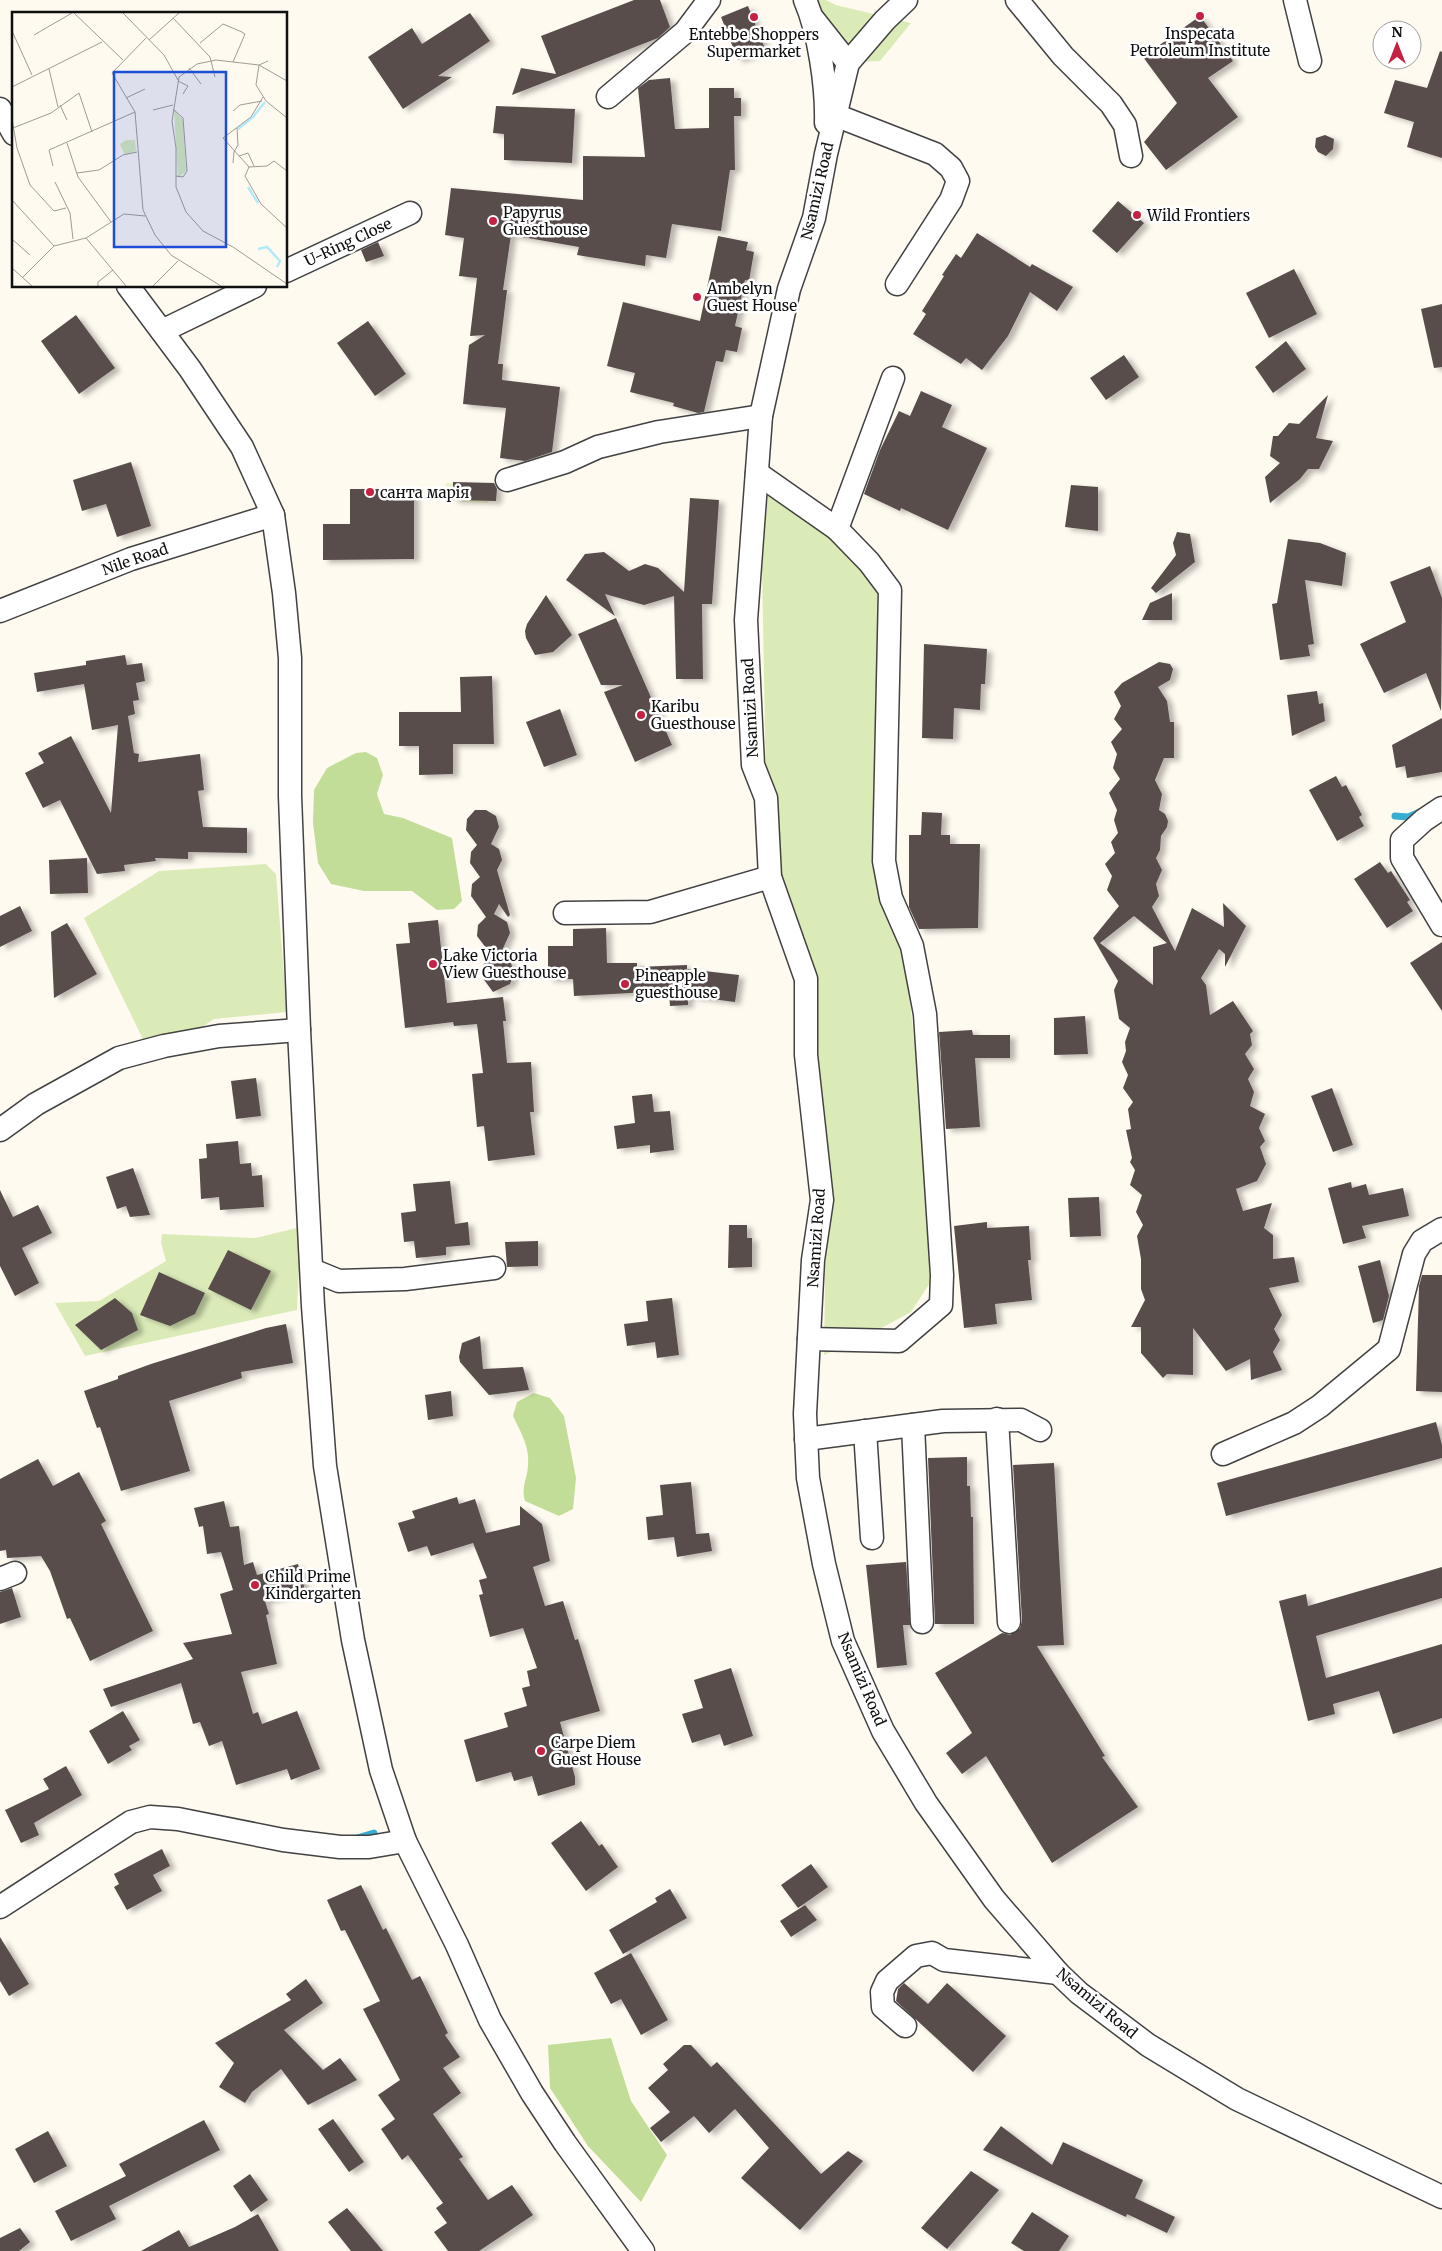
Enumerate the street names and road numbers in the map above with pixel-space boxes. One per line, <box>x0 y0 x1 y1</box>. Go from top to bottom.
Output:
street label: Nsamizi Road <box>797 140 837 242</box>
street label: U-Ring Close <box>301 214 395 270</box>
street label: Nile Road <box>99 539 171 579</box>
street label: Nsamizi Road <box>738 658 762 758</box>
street label: Nsamizi Road <box>803 1188 829 1288</box>
street label: Nsamizi Road <box>834 1629 890 1729</box>
street label: Nsamizi Road <box>1053 1964 1141 2042</box>

